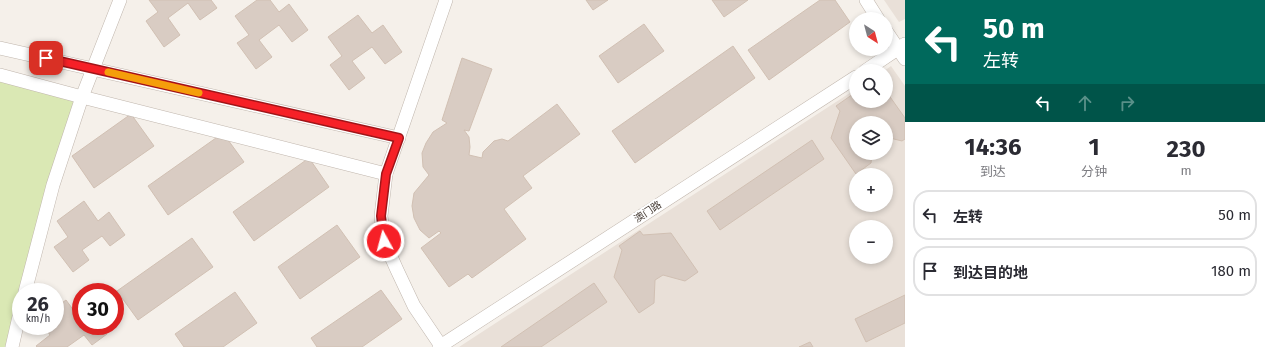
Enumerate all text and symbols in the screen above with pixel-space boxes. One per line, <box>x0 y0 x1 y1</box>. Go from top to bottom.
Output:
north arrow <box>849 12 893 56</box>
map controls <box>849 12 893 264</box>
text: 50 m <box>983 12 1045 45</box>
icon: left <box>917 16 969 68</box>
pin <box>29 41 63 75</box>
icon: arrive <box>35 47 57 69</box>
text: 左转 <box>983 50 1019 72</box>
button: search <box>849 64 893 108</box>
icon: left <box>1032 92 1054 114</box>
icon: ahead <box>1074 92 1096 114</box>
icon: right <box>1116 92 1138 114</box>
button: layers <box>849 116 893 160</box>
text: 14:36 <box>965 133 1021 161</box>
text: 1 <box>1088 133 1100 161</box>
text: 230 <box>1167 135 1205 163</box>
text: m <box>1180 163 1192 178</box>
text: 到达 <box>980 164 1006 179</box>
text: 分钟 <box>1081 164 1107 179</box>
button: + <box>849 168 893 212</box>
street label: 澳门路 <box>632 199 664 225</box>
icon: left <box>919 204 941 226</box>
text: 50 m <box>1218 206 1251 224</box>
text: 左转 <box>953 208 983 226</box>
position arrow <box>363 220 405 262</box>
button: − <box>849 220 893 264</box>
icon: arrive <box>919 260 941 282</box>
text: 180 m <box>1211 262 1251 280</box>
text: 到达目的地 <box>953 264 1028 282</box>
speed limit sign: 30 <box>72 283 124 335</box>
text: 26 <box>27 292 49 316</box>
text: km/h <box>26 313 50 325</box>

